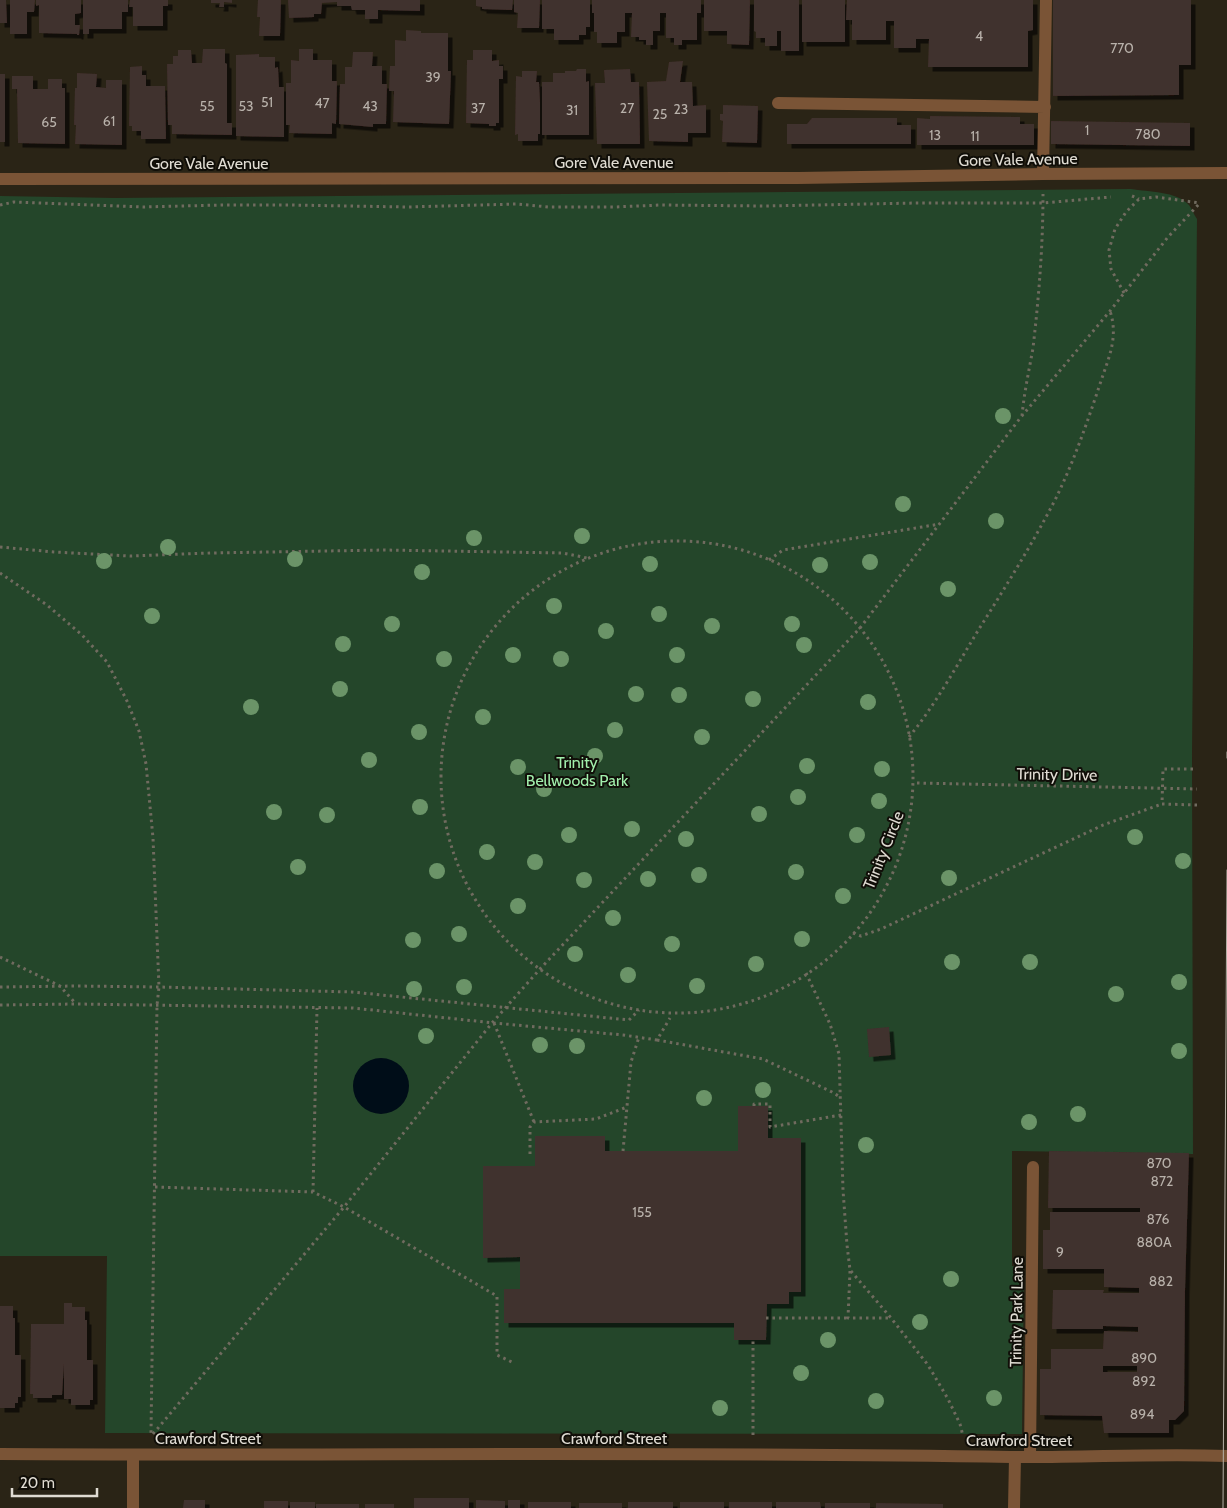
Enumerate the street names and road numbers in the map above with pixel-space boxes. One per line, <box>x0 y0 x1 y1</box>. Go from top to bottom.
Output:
street label: Gore Vale Avenue <box>958 149 1078 170</box>
street label: Gore Vale Avenue <box>554 153 674 172</box>
street label: Gore Vale Avenue <box>149 154 269 173</box>
street label: Trinity Drive <box>1016 764 1098 785</box>
street label: Trinity Circle <box>859 808 908 892</box>
street label: Trinity Park Lane <box>1006 1257 1027 1367</box>
street label: Crawford Street <box>155 1429 262 1448</box>
street label: Crawford Street <box>561 1429 668 1448</box>
street label: Crawford Street <box>966 1431 1073 1450</box>

